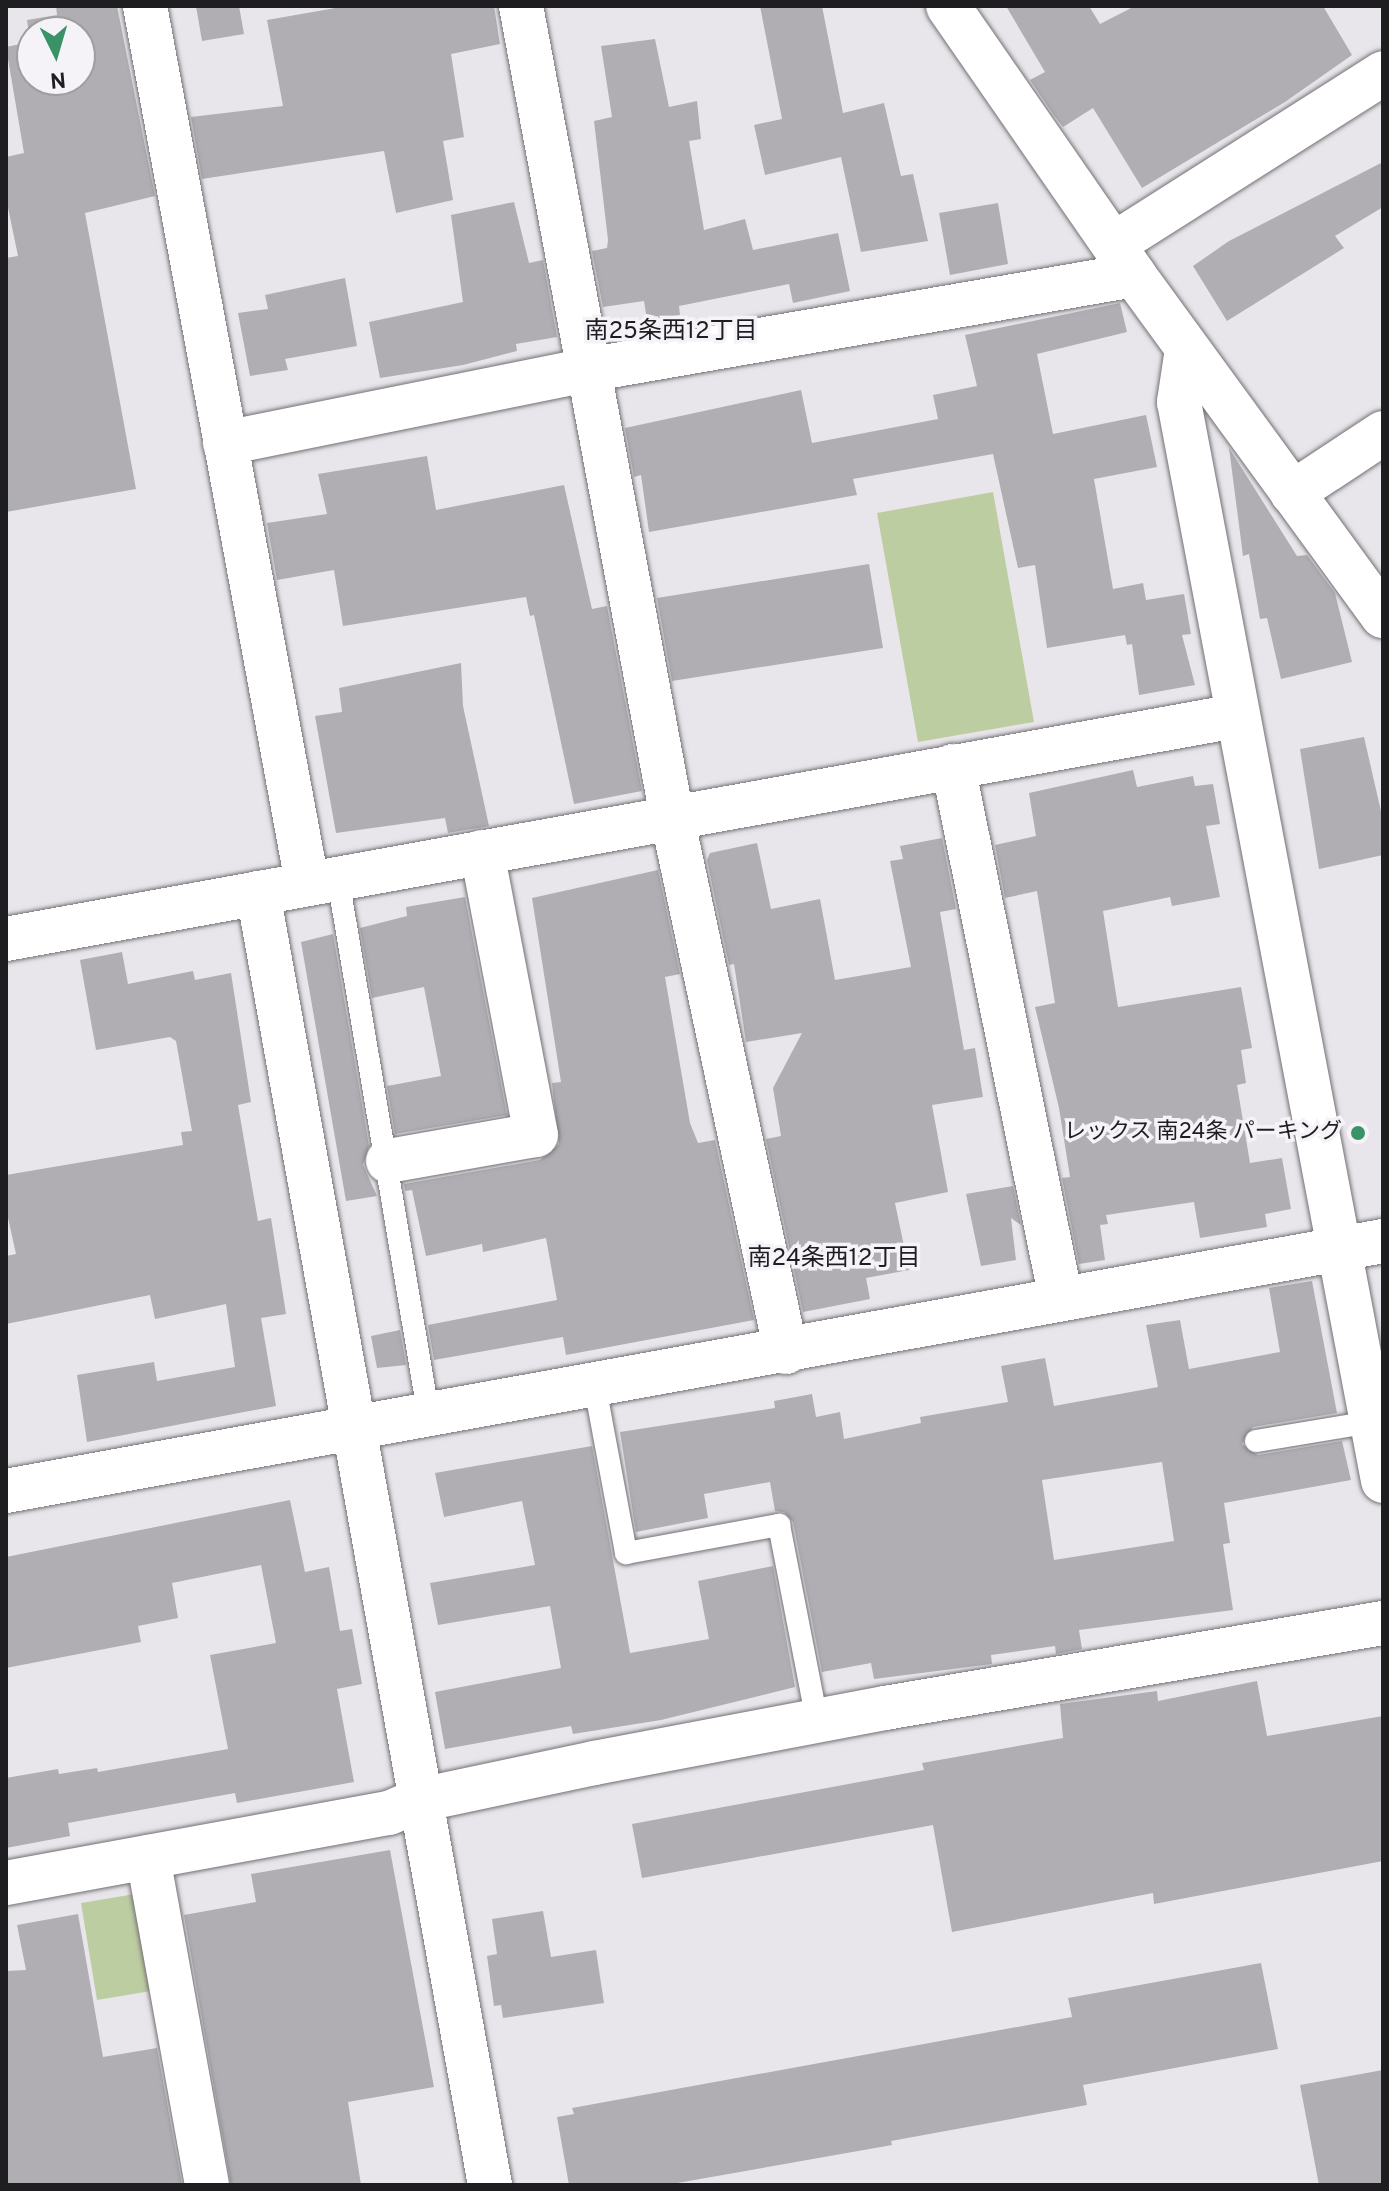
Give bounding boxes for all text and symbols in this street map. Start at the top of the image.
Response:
north arrow [16,16,96,96]
text: N [49,64,67,93]
district label: 南25条西12丁目 [584,319,758,347]
place label: レックス 南24条 パーキング [1063,1120,1342,1146]
marker: レックス 南24条 パーキング [1349,1124,1367,1142]
district label: 南24条西12丁目 [748,1246,920,1274]

